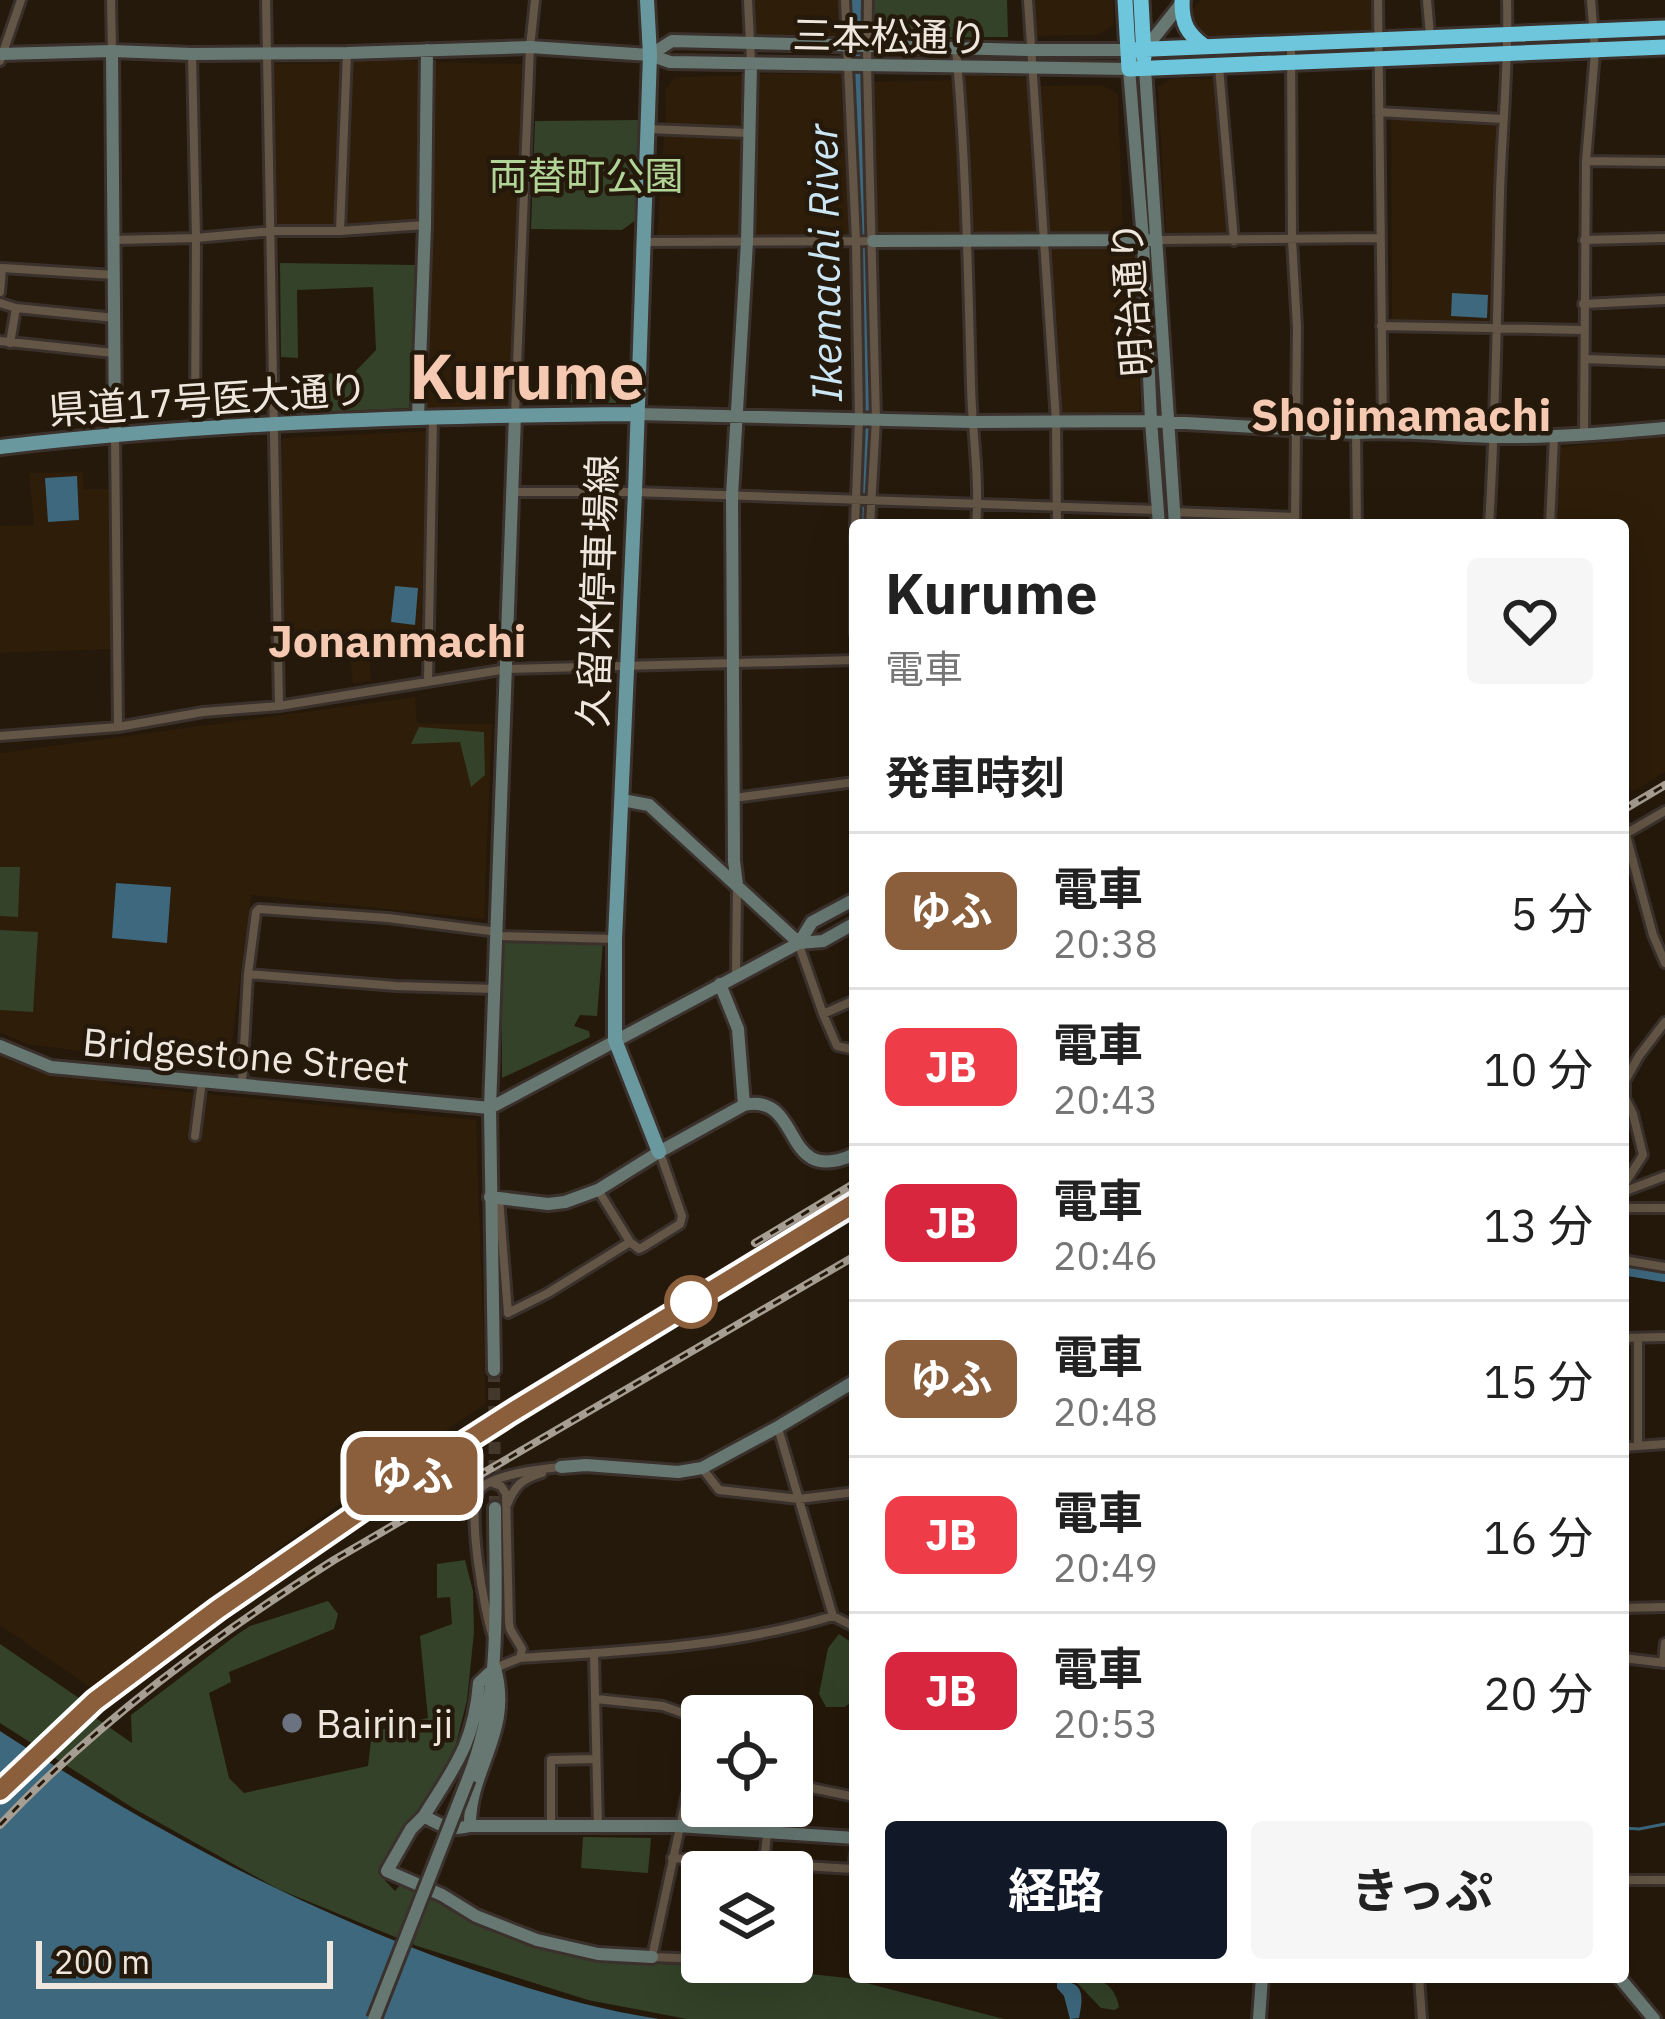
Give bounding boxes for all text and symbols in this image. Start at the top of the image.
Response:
street label: 三本松通り [792,9,988,63]
water label: Ikemachi River [794,122,854,403]
park label: 両替町公園 [488,150,684,201]
street label: 明治通り [1100,219,1162,379]
district label: Kurume [410,334,644,416]
street label: 県道17号医大通り [47,362,369,436]
district label: Shojimamachi [1251,385,1551,443]
street label: 久留米停車場線 [567,454,627,728]
text: Kurume [885,556,1098,630]
button: heart [1467,558,1593,684]
district label: Jonanmachi [268,611,526,669]
text: 電車 [885,643,963,694]
text: 発車時刻 [885,748,1065,806]
text: 電車 [1053,859,1143,917]
text: ゆふ [909,883,993,938]
text: 5 分 [1510,884,1593,942]
text: 20:38 [1053,918,1158,969]
street label: Bridgestone Street [81,1015,411,1095]
text: 電車 [1053,1015,1143,1073]
text: JB [925,1039,977,1094]
text: 10 分 [1483,1040,1593,1098]
text: 20:43 [1053,1074,1158,1125]
text: 電車 [1053,1171,1143,1229]
text: JB [925,1195,977,1250]
text: 13 分 [1483,1196,1593,1254]
text: 20:46 [1053,1230,1158,1281]
unlabelled marker [666,1277,716,1327]
text: 電車 [1053,1327,1143,1385]
text: ゆふ [909,1351,993,1406]
text: 15 分 [1483,1352,1593,1410]
text: 20:48 [1053,1386,1158,1437]
line badge: ゆふ [358,1437,466,1515]
text: ゆふ [370,1448,454,1503]
text: 電車 [1053,1483,1143,1541]
text: JB [925,1507,977,1562]
text: 16 分 [1483,1508,1593,1566]
text: 20:49 [1053,1542,1158,1593]
text: 電車 [1053,1639,1143,1697]
text: JB [925,1663,977,1718]
text: 20 分 [1483,1664,1593,1722]
map controls [681,1695,813,1983]
button: locate [681,1695,813,1827]
place label: Bairin-ji [316,1698,453,1749]
text: 20:53 [1053,1698,1158,1749]
marker: Bairin-ji [279,1710,305,1736]
button: 経路 [885,1821,1227,1959]
button: きっぷ [1251,1821,1593,1959]
button: layers [681,1851,813,1983]
scale bar [36,1935,333,1988]
text: 200 m [54,1940,150,1983]

